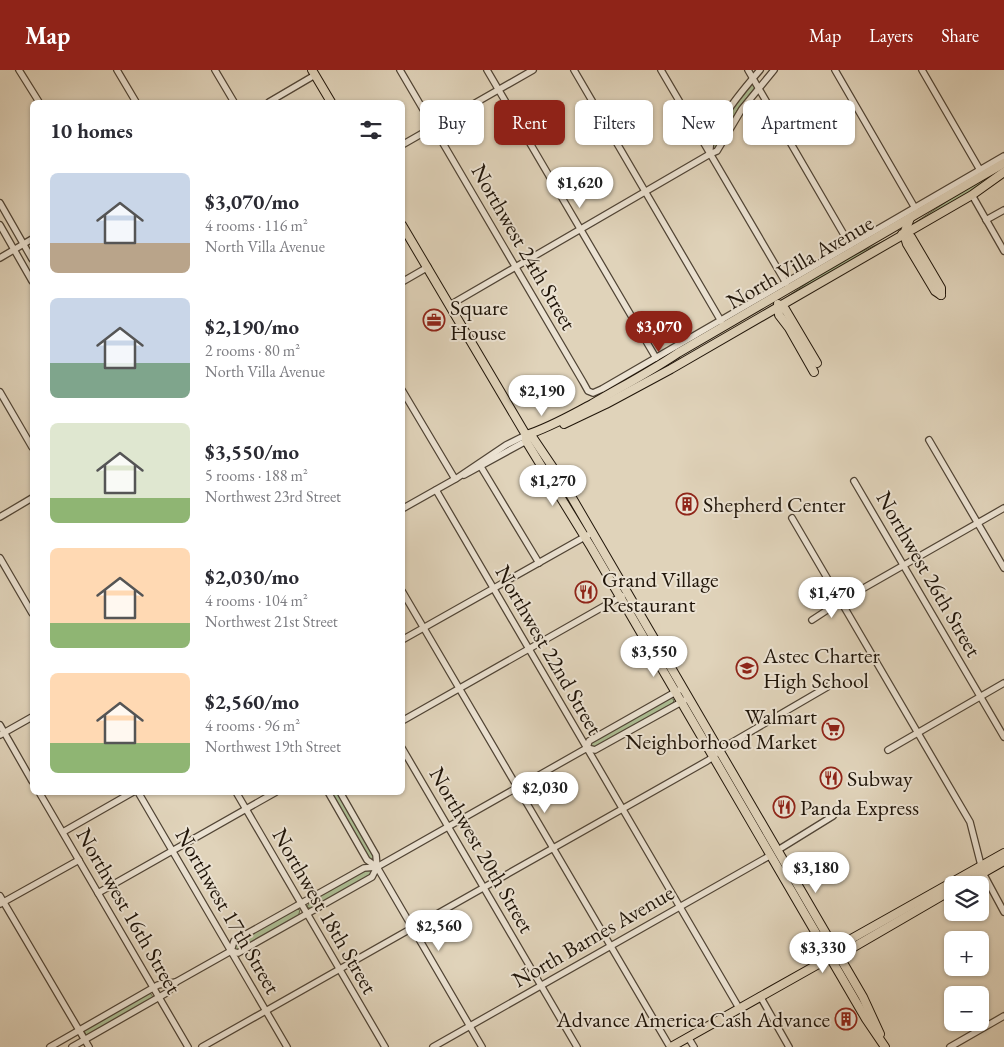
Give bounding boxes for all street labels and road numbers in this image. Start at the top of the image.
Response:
street label: Northwest 24th Street [465,159,583,335]
street label: North Villa Avenue [721,208,879,316]
street label: Northwest 26th Street [870,486,988,662]
street label: Northwest 22nd Street [489,560,609,740]
street label: Northwest 20th Street [423,762,541,938]
street label: Northwest 16th Street [70,823,188,999]
street label: Northwest 17th Street [169,823,287,999]
street label: Northwest 18th Street [266,823,384,999]
street label: North Barnes Avenue [507,878,679,994]

